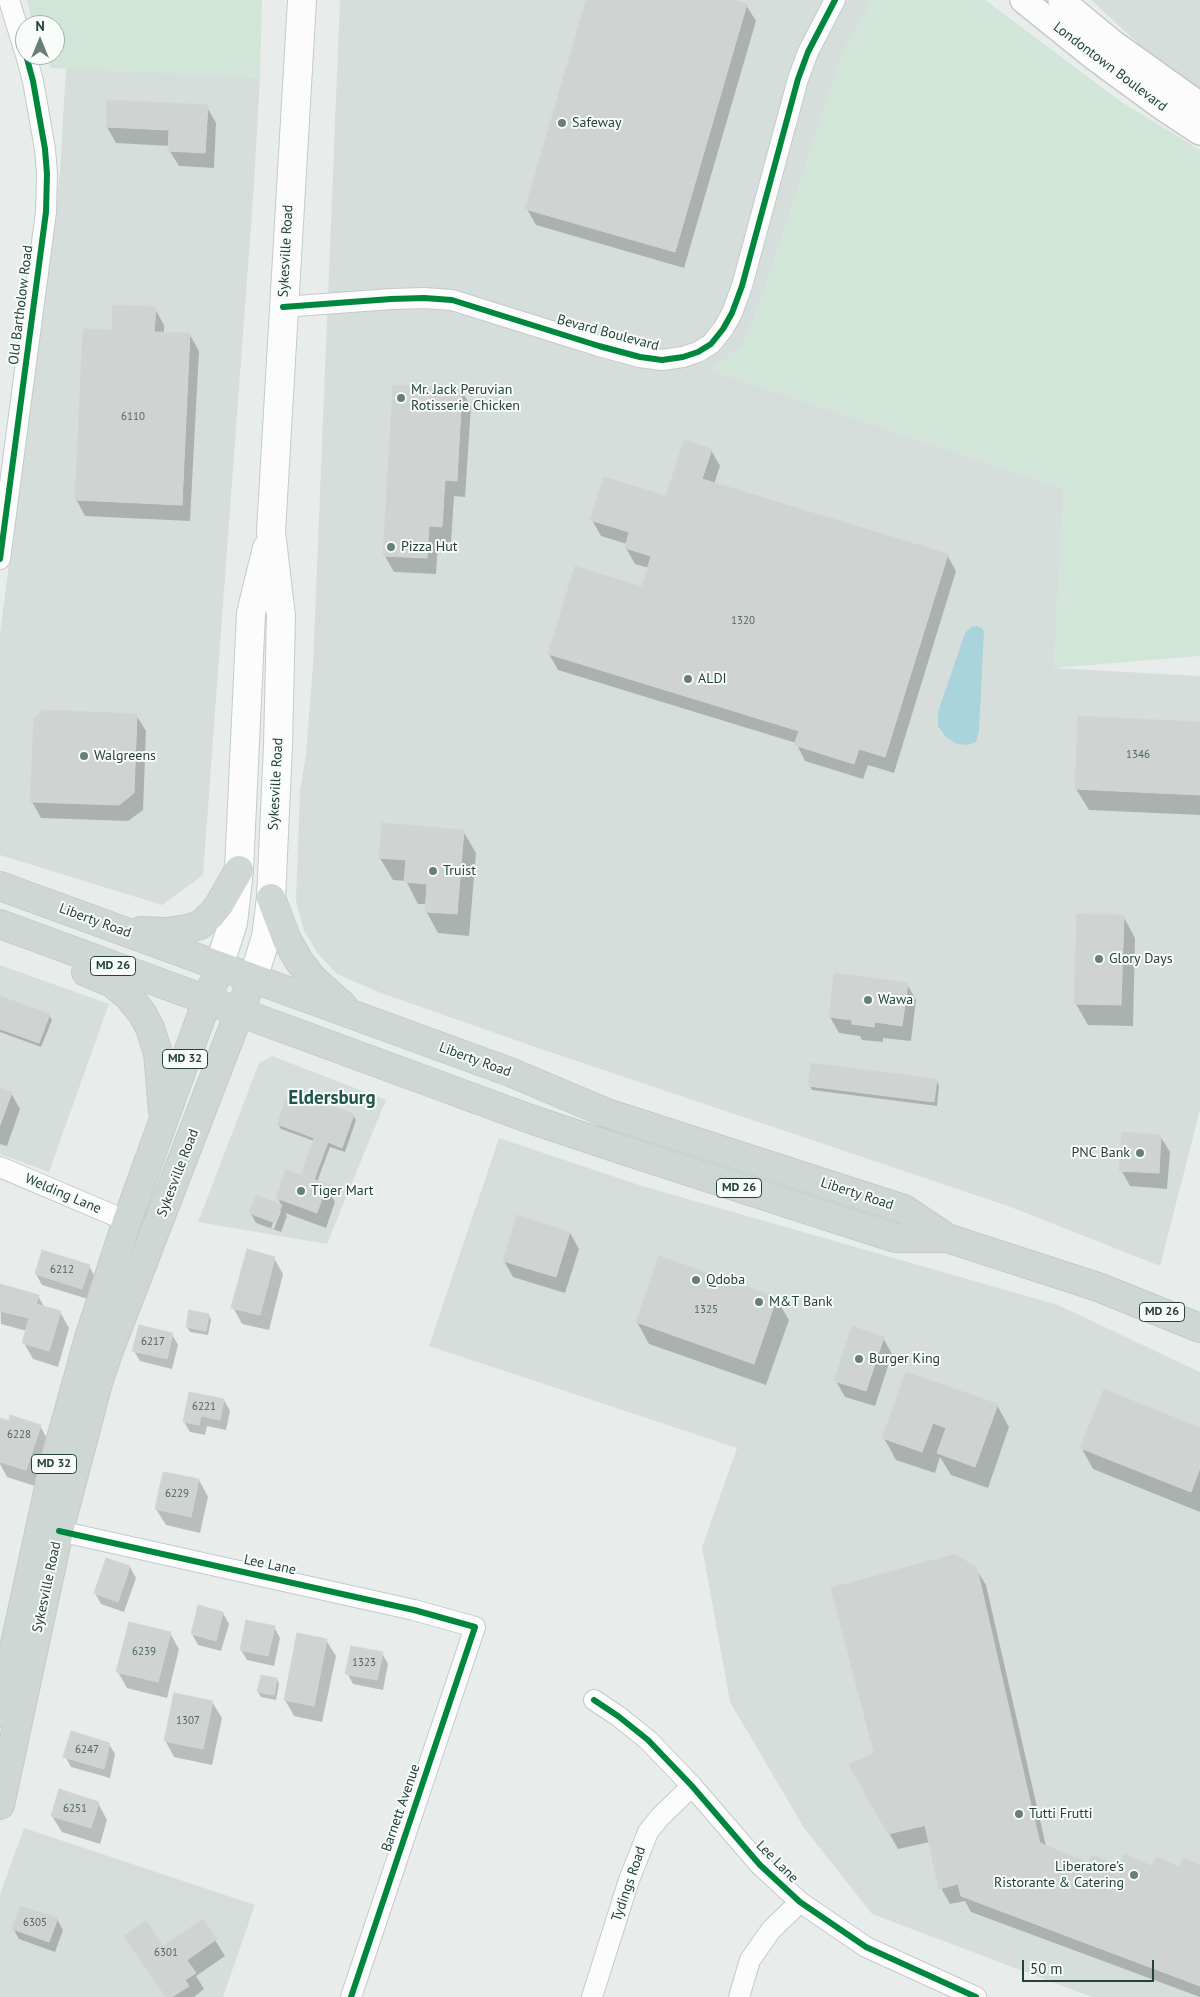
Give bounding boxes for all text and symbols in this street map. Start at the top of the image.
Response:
north arrow [15,15,65,65]
text: N [35,17,45,35]
street label: Londontown Boulevard [1050,19,1170,115]
place label: Safeway [572,115,621,131]
marker: Safeway [556,117,568,129]
street label: Sykesville Road [275,204,297,298]
street label: Old Bartholow Road [5,244,37,366]
street label: Bevard Boulevard [555,311,661,355]
place label: Mr. Jack Peruvian Rotisserie Chicken [411,382,520,414]
marker: Mr. Jack Peruvian Rotisserie Chicken [395,392,407,404]
house number: 6110 [121,410,145,424]
place label: Pizza Hut [401,539,457,555]
marker: Pizza Hut [385,541,397,553]
house number: 1320 [731,614,755,628]
place label: ALDI [698,671,727,687]
marker: ALDI [682,673,694,685]
street label: Sykesville Road [265,737,287,831]
place label: Walgreens [94,748,156,764]
house number: 1346 [1126,748,1150,762]
marker: Walgreens [78,750,90,762]
place label: Truist [443,863,476,879]
marker: Truist [427,865,439,877]
street label: Liberty Road [57,900,133,942]
place label: Glory Days [1109,951,1173,967]
marker: Glory Days [1093,953,1105,965]
road number: MD 26 [90,956,136,976]
place label: Wawa [878,992,913,1008]
marker: Wawa [862,994,874,1006]
street label: Liberty Road [437,1039,513,1081]
road number: MD 32 [162,1050,208,1068]
district label: Eldersburg [288,1088,376,1110]
street label: Sykesville Road [154,1127,202,1219]
place label: PNC Bank [1072,1145,1130,1161]
marker: PNC Bank [1134,1147,1146,1159]
street label: Welding Lane [22,1170,104,1218]
street label: Liberty Road [819,1174,895,1214]
road number: MD 26 [716,1178,762,1198]
place label: Tiger Mart [311,1183,374,1199]
marker: Tiger Mart [295,1185,307,1197]
house number: 6212 [50,1263,74,1277]
place label: Qdoba [706,1272,745,1288]
marker: Qdoba [690,1274,702,1286]
place label: M&T Bank [769,1294,832,1310]
marker: M&T Bank [753,1296,765,1308]
road number: MD 26 [1140,1302,1184,1321]
house number: 1325 [694,1303,718,1317]
house number: 6217 [141,1335,165,1349]
place label: Burger King [869,1351,940,1367]
marker: Burger King [853,1353,865,1365]
house number: 6221 [192,1400,216,1414]
house number: 6228 [7,1428,31,1442]
road number: MD 32 [32,1455,76,1474]
house number: 6229 [165,1487,189,1501]
street label: Sykesville Road [29,1540,65,1634]
street label: Lee Lane [242,1551,298,1579]
house number: 6239 [132,1645,156,1659]
house number: 1323 [352,1656,376,1670]
house number: 1307 [176,1714,200,1728]
house number: 6247 [75,1743,99,1757]
street label: Barnett Avenue [378,1762,424,1854]
house number: 6251 [63,1802,87,1816]
place label: Tutti Frutti [1029,1806,1093,1822]
marker: Tutti Frutti [1013,1808,1025,1820]
street label: Lee Lane [752,1837,802,1887]
street label: Tydings Road [608,1844,650,1924]
place label: Liberatore’s Ristorante & Catering [994,1859,1124,1891]
marker: Liberatore’s Ristorante & Catering [1128,1869,1140,1881]
house number: 6305 [23,1916,47,1930]
house number: 6301 [154,1946,178,1960]
scale bar [1025,1950,1158,1982]
text: 50 m [1030,1959,1063,1978]

